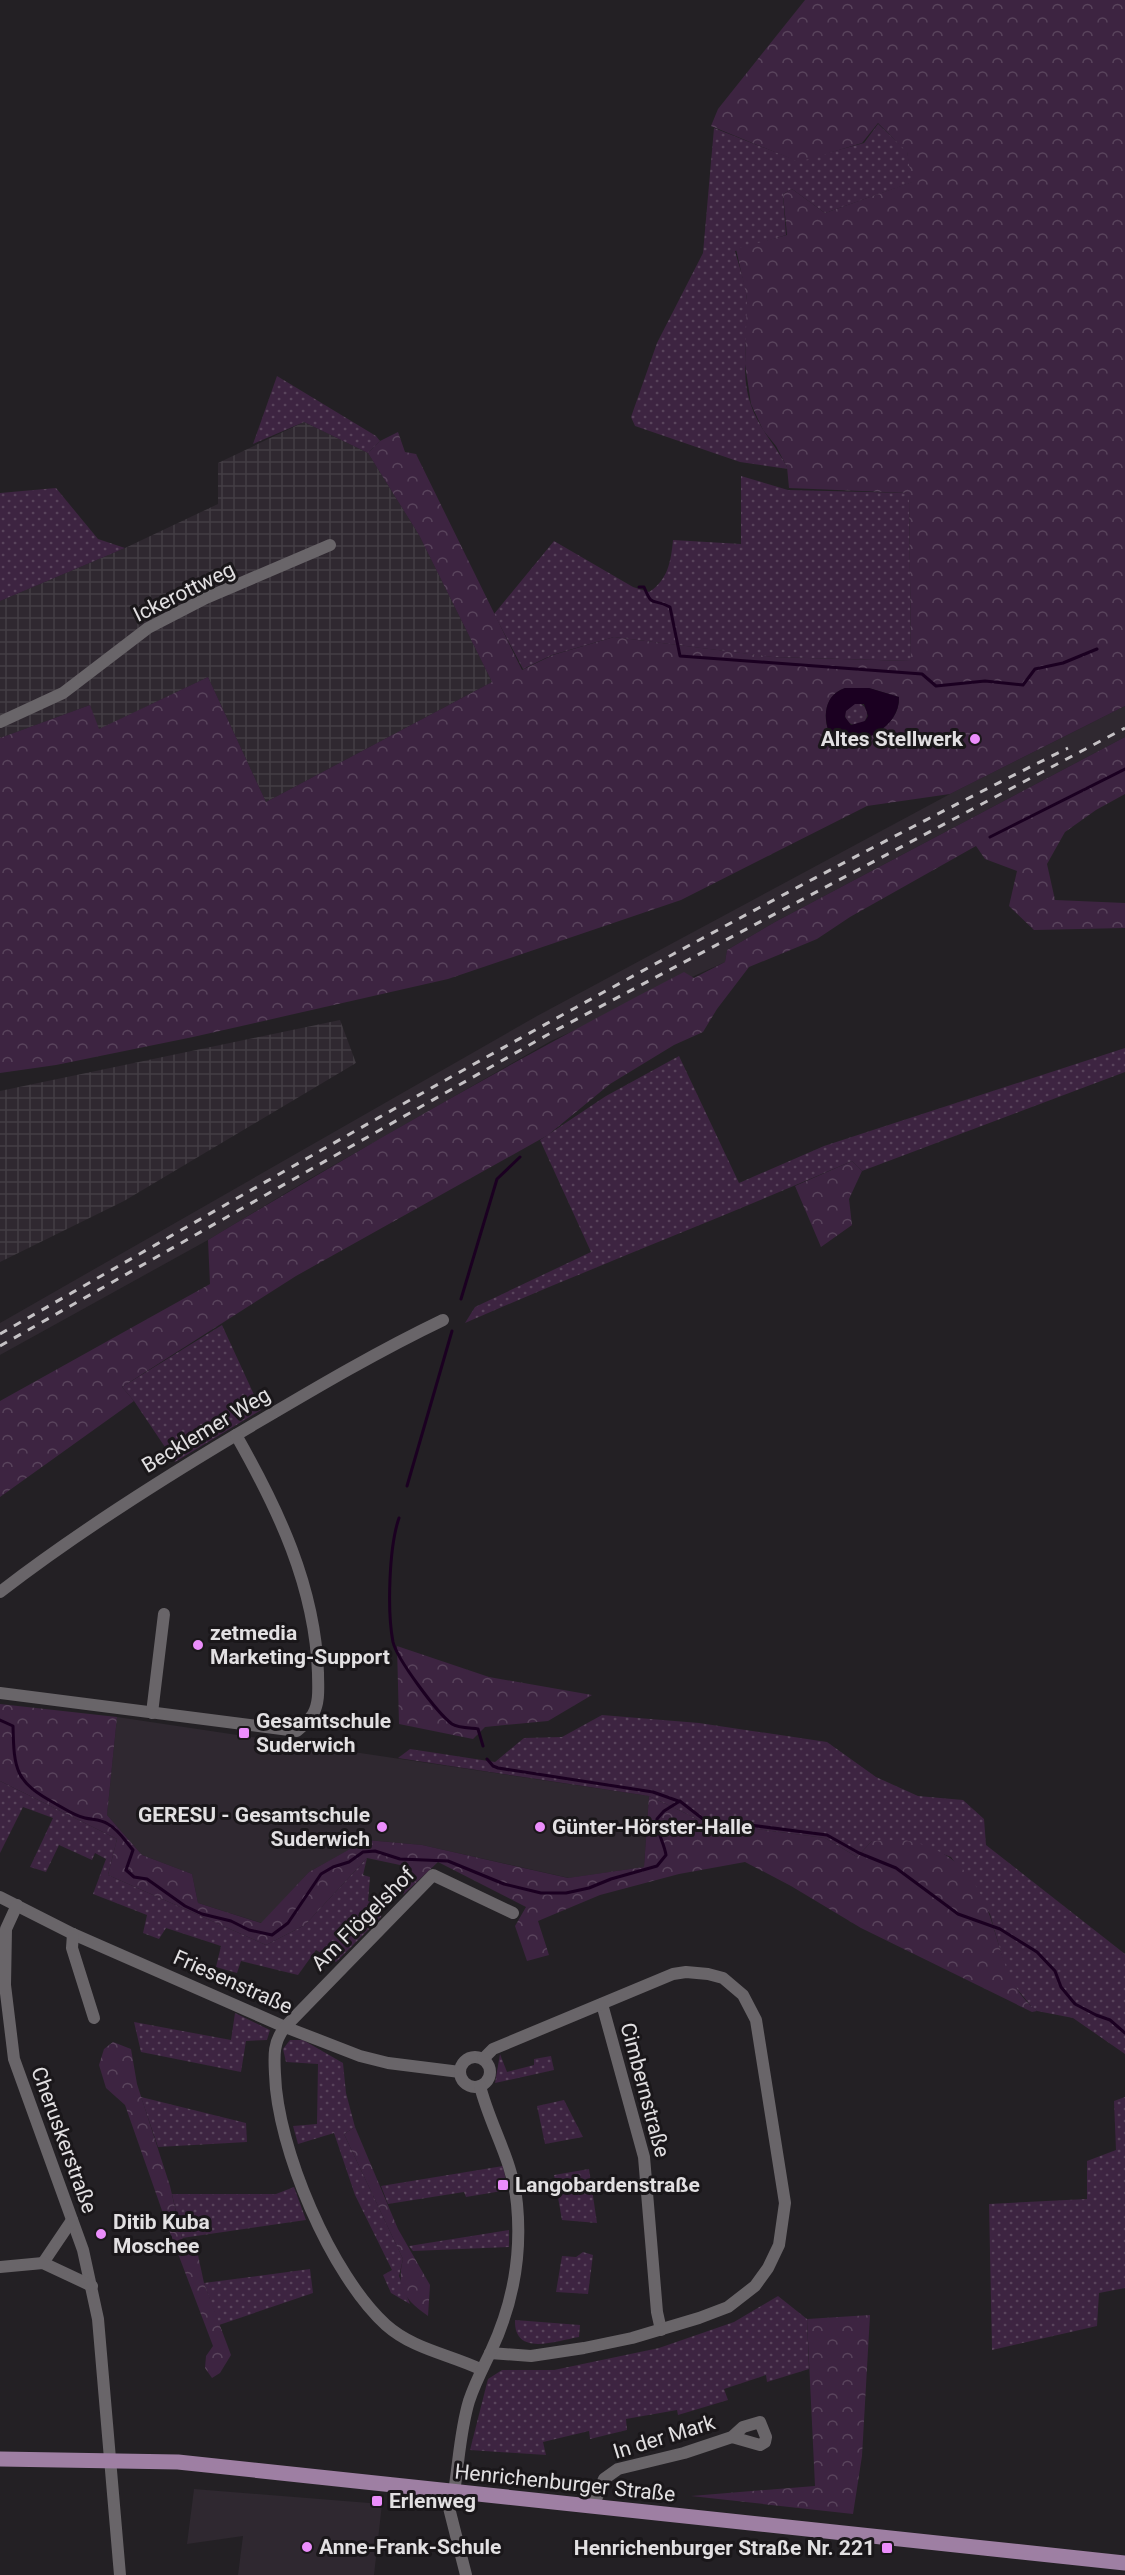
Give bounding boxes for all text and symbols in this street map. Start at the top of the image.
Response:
street label: Ickerottweg [129,557,239,627]
place label: Altes Stellwerk [821,727,964,751]
marker: Altes Stellwerk [968,732,982,746]
street label: Becklemer Weg [138,1382,274,1478]
place label: zetmedia Marketing-Support [210,1621,390,1669]
marker: zetmedia Marketing-Support [191,1638,205,1652]
place label: Gesamtschule Suderwich [256,1709,391,1757]
marker: Gesamtschule Suderwich [237,1726,251,1740]
place label: GERESU - Gesamtschule Suderwich [138,1803,370,1851]
place label: Günter-Hörster-Halle [552,1815,752,1839]
marker: GERESU - Gesamtschule Suderwich [375,1820,389,1834]
marker: Günter-Hörster-Halle [533,1820,547,1834]
street label: Am Flögelshof [307,1862,420,1975]
street label: Friesenstraße [170,1945,296,2019]
street label: Cimbernstraße [616,2020,674,2160]
street label: Cheruskerstraße [26,2064,102,2216]
place label: Langobardenstraße [515,2173,700,2197]
marker: Langobardenstraße [496,2178,510,2192]
place label: Ditib Kuba Moschee [113,2210,210,2258]
marker: Ditib Kuba Moschee [94,2227,108,2241]
street label: In der Mark [610,2410,718,2464]
street label: Henrichenburger Straße [453,2459,677,2507]
place label: Erlenweg [389,2489,476,2513]
marker: Erlenweg [370,2494,384,2508]
place label: Anne-Frank-Schule [319,2535,501,2559]
place label: Henrichenburger Straße Nr. 221 [574,2536,875,2560]
marker: Anne-Frank-Schule [300,2540,314,2554]
marker: Henrichenburger Straße Nr. 221 [880,2541,894,2555]

